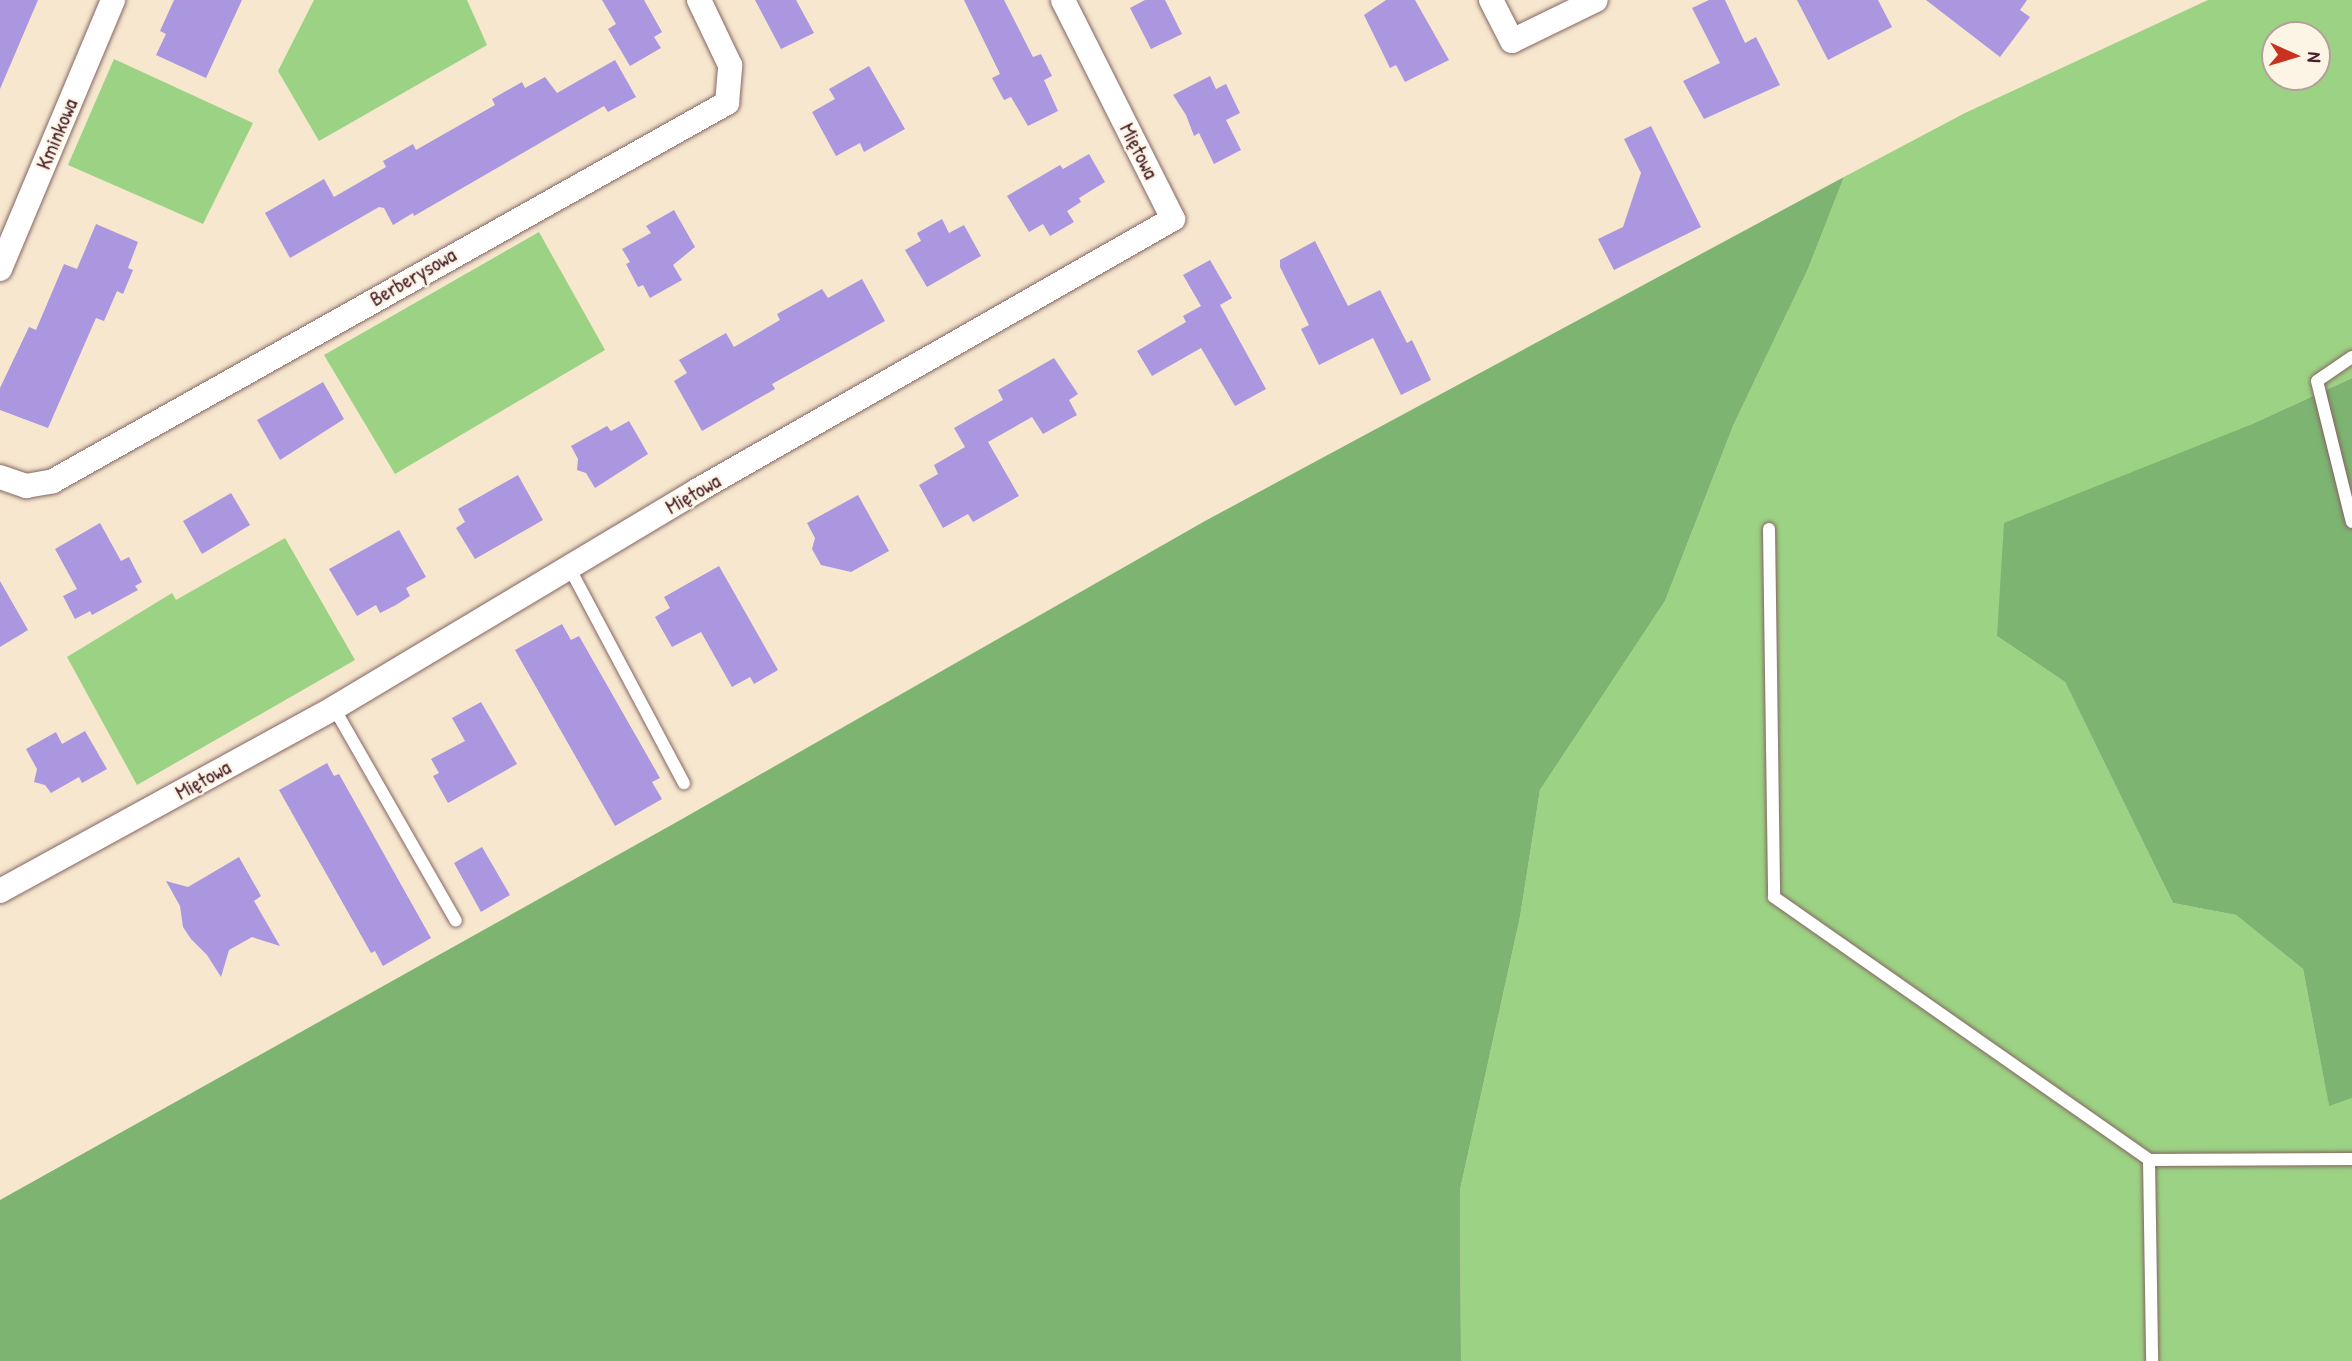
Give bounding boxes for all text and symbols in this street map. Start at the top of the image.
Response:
north arrow [2261,21,2331,91]
text: N [2302,51,2328,63]
street label: Kminkowa [31,95,83,173]
street label: Miętowa [1114,119,1164,183]
street label: Berberysowa [365,242,461,312]
street label: Miętowa [661,468,725,520]
street label: Miętowa [171,755,235,805]

